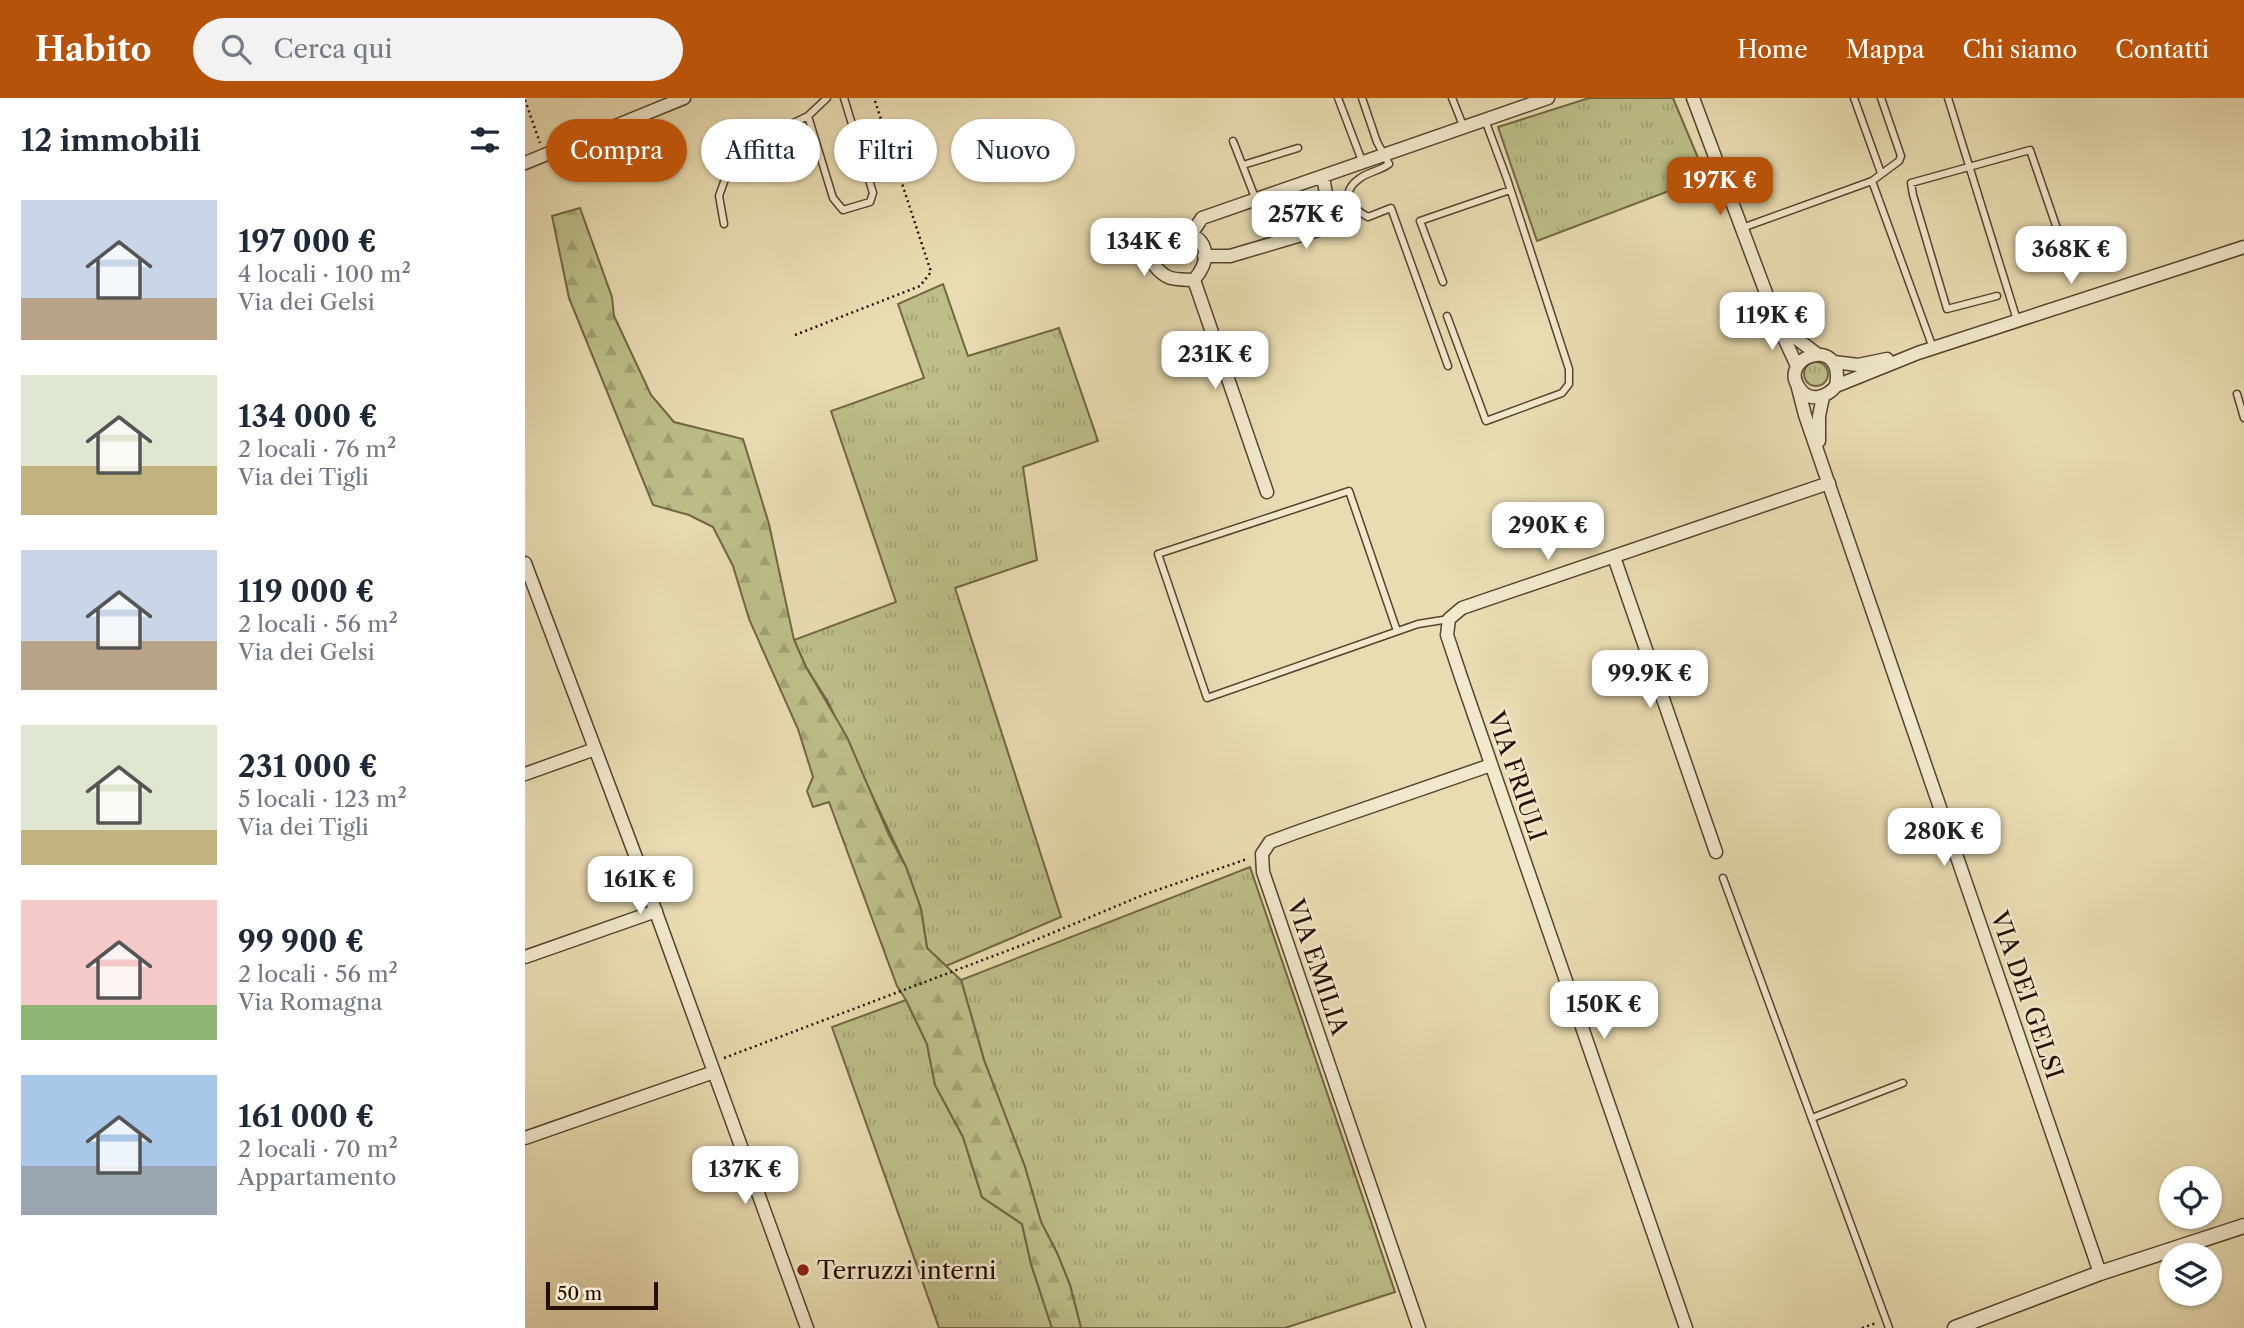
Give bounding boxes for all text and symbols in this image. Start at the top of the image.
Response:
search box [193,18,683,81]
text: Habito [35,29,151,70]
icon: search [217,30,255,68]
text: Cerca qui [273,33,392,65]
text: Home [1737,35,1808,64]
text: Mappa [1846,35,1925,64]
text: Chi siamo [1963,35,2077,64]
text: Contatti [2115,35,2209,64]
chip: Compra [546,119,687,182]
chip: Affitta [701,119,820,182]
chip: Filtri [834,119,937,182]
chip: Nuovo [951,119,1075,182]
icon: filters [466,121,504,159]
text: 12 immobili [21,122,201,159]
pin: 197K € [1663,158,1777,217]
text: 197K € [1683,166,1757,194]
pin: 257K € [1249,192,1363,251]
text: 257K € [1268,200,1344,228]
pin: 134K € [1087,218,1201,278]
text: 197 000 € [238,223,376,260]
pin: 368K € [2014,226,2128,286]
text: 134K € [1106,227,1182,255]
icon: home [77,228,161,312]
text: 368K € [2031,235,2111,263]
text: 4 locali · 100 m² [238,260,411,288]
text: Via dei Gelsi [238,288,375,316]
pin: 119K € [1715,292,1829,352]
text: 119K € [1736,301,1808,329]
pin: 231K € [1158,331,1272,391]
text: 231K € [1177,340,1253,368]
text: 134 000 € [238,398,378,435]
icon: home [77,403,161,487]
text: 2 locali · 76 m² [238,435,396,463]
text: Via dei Tigli [238,463,369,491]
pin: 290K € [1491,503,1605,562]
text: 290K € [1508,511,1588,539]
text: 119 000 € [238,573,374,610]
icon: home [77,578,161,662]
text: 2 locali · 56 m² [238,610,398,638]
text: Via dei Gelsi [238,638,375,666]
pin: 99.9K € [1585,650,1715,710]
text: 99.9K € [1608,659,1692,687]
street label: VIA FRIULI [1481,706,1553,845]
text: 231 000 € [238,748,378,785]
icon: home [77,753,161,837]
text: 5 locali · 123 m² [238,785,407,813]
pin: 280K € [1887,808,2001,868]
text: Via dei Tigli [238,813,369,841]
text: 280K € [1904,817,1984,845]
pin: 161K € [583,856,697,916]
text: 161K € [604,865,676,893]
street label: VIA EMILIA [1281,894,1355,1040]
street label: VIA DEI GELSI [1984,906,2069,1083]
text: 99 900 € [238,923,364,960]
icon: home [77,928,161,1012]
text: 2 locali · 56 m² [238,960,398,988]
pin: 150K € [1547,982,1661,1041]
text: Via Romagna [238,988,383,1016]
text: 150K € [1566,990,1642,1018]
text: 161 000 € [238,1098,374,1135]
icon: home [77,1103,161,1187]
text: 2 locali · 70 m² [238,1135,398,1163]
pin: 137K € [688,1146,802,1206]
text: 137K € [708,1155,782,1183]
text: Appartamento [238,1163,396,1191]
map controls [2159,1166,2222,1306]
button: locate [2159,1166,2222,1229]
button: layers [2159,1243,2222,1306]
place label: Terruzzi interni [817,1256,996,1285]
marker: Terruzzi interni [795,1262,811,1278]
scale bar [546,1279,658,1311]
text: 50 m [557,1282,602,1305]

